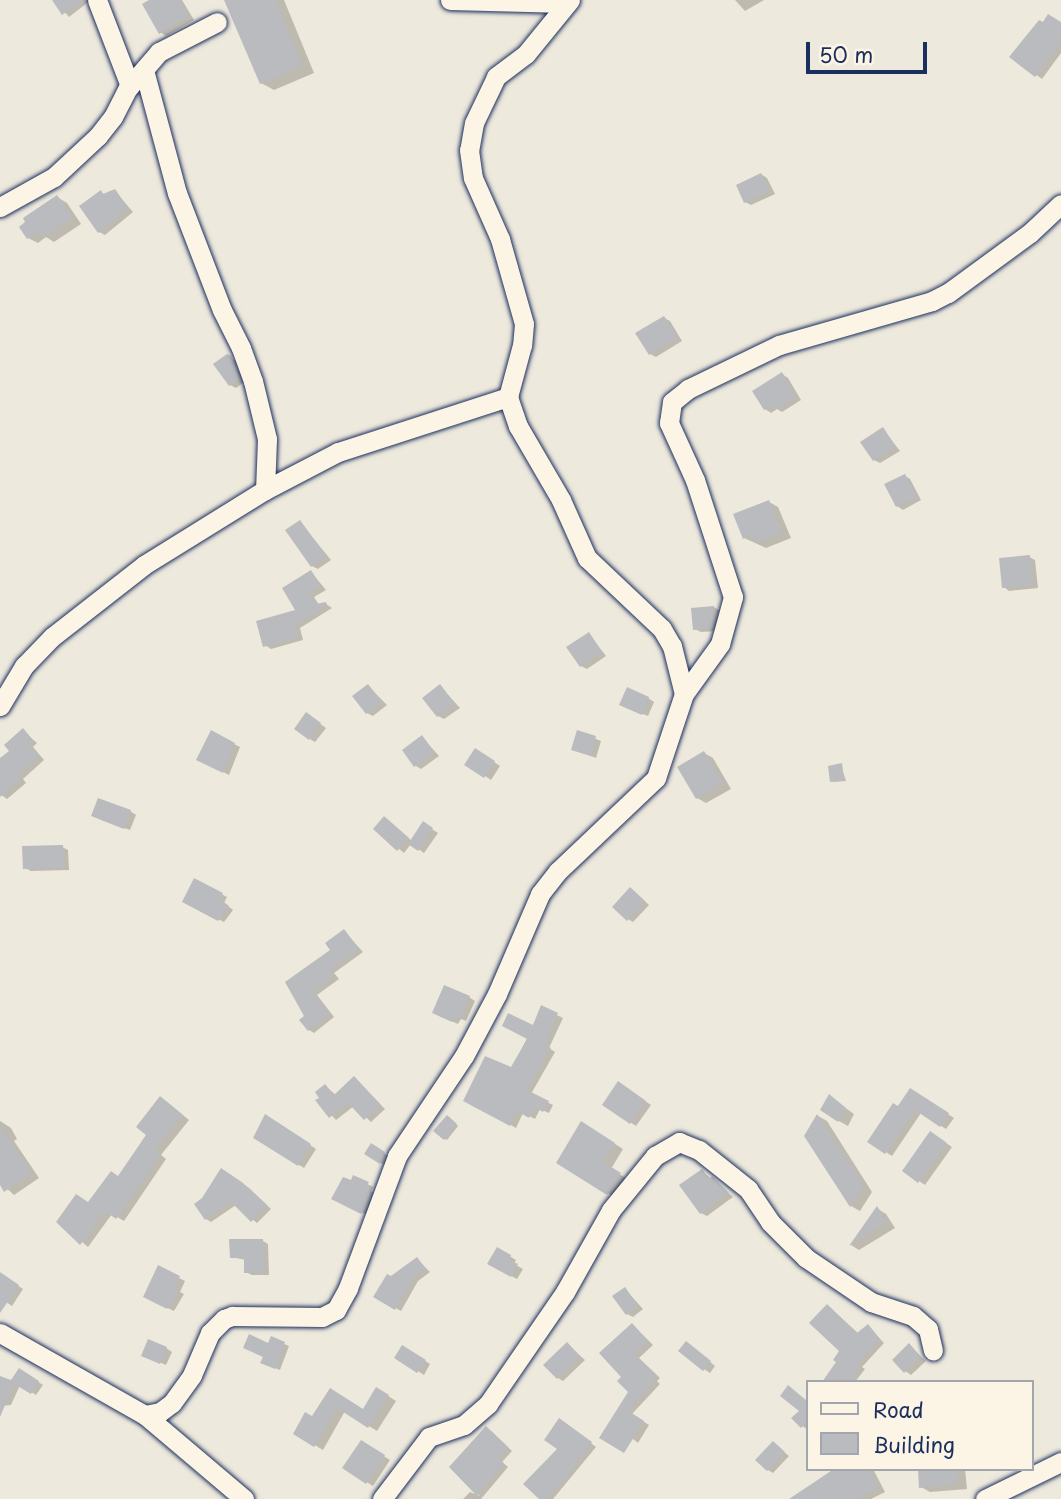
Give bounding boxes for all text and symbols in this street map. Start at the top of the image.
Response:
scale bar [809,28,930,72]
text: 50 m [819,38,873,70]
legend [806,1380,1033,1471]
text: Road [873,1393,924,1425]
text: Building [873,1428,955,1460]

